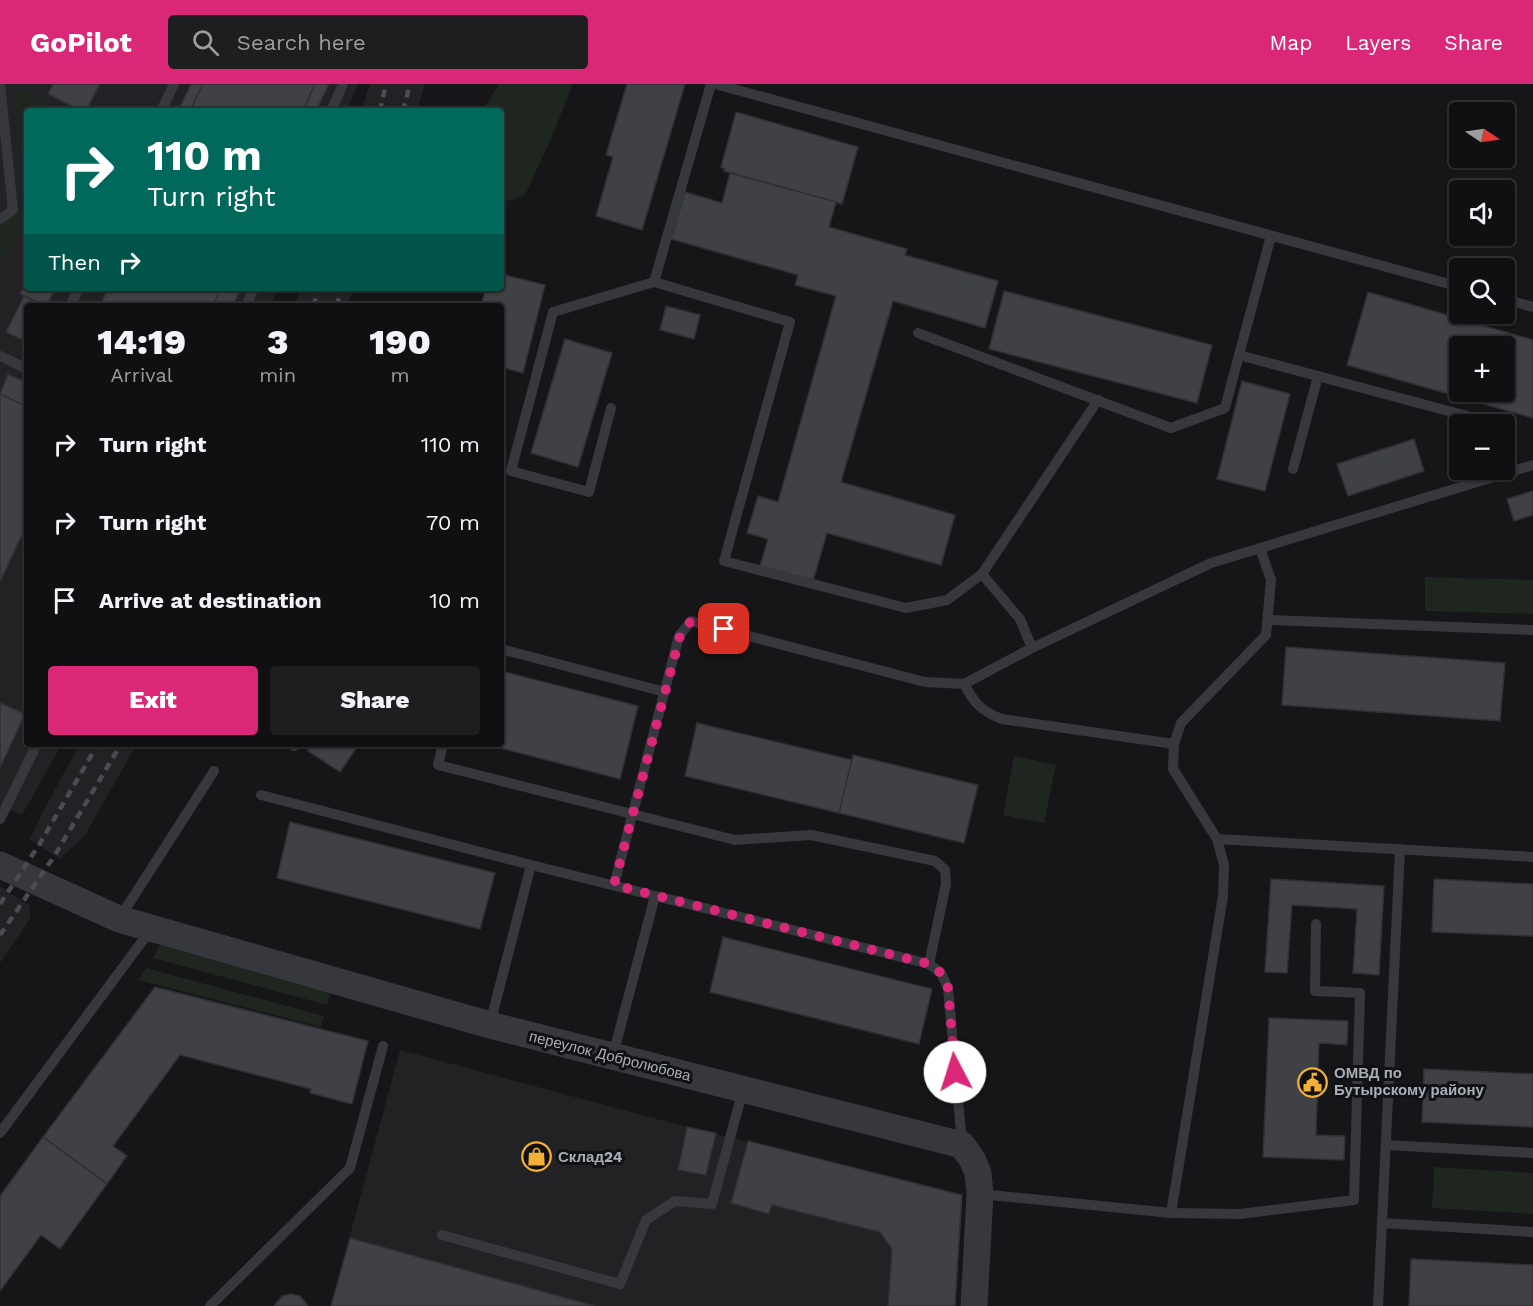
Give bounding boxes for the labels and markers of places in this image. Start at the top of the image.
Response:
pin [698,603,749,654]
place label: ОМВД по Бутырскому району [1334,1064,1485,1099]
public building icon: ОМВД по Бутырскому району [1297,1066,1329,1098]
shop icon: Склад24 [521,1141,553,1173]
place label: Склад24 [558,1148,623,1166]

